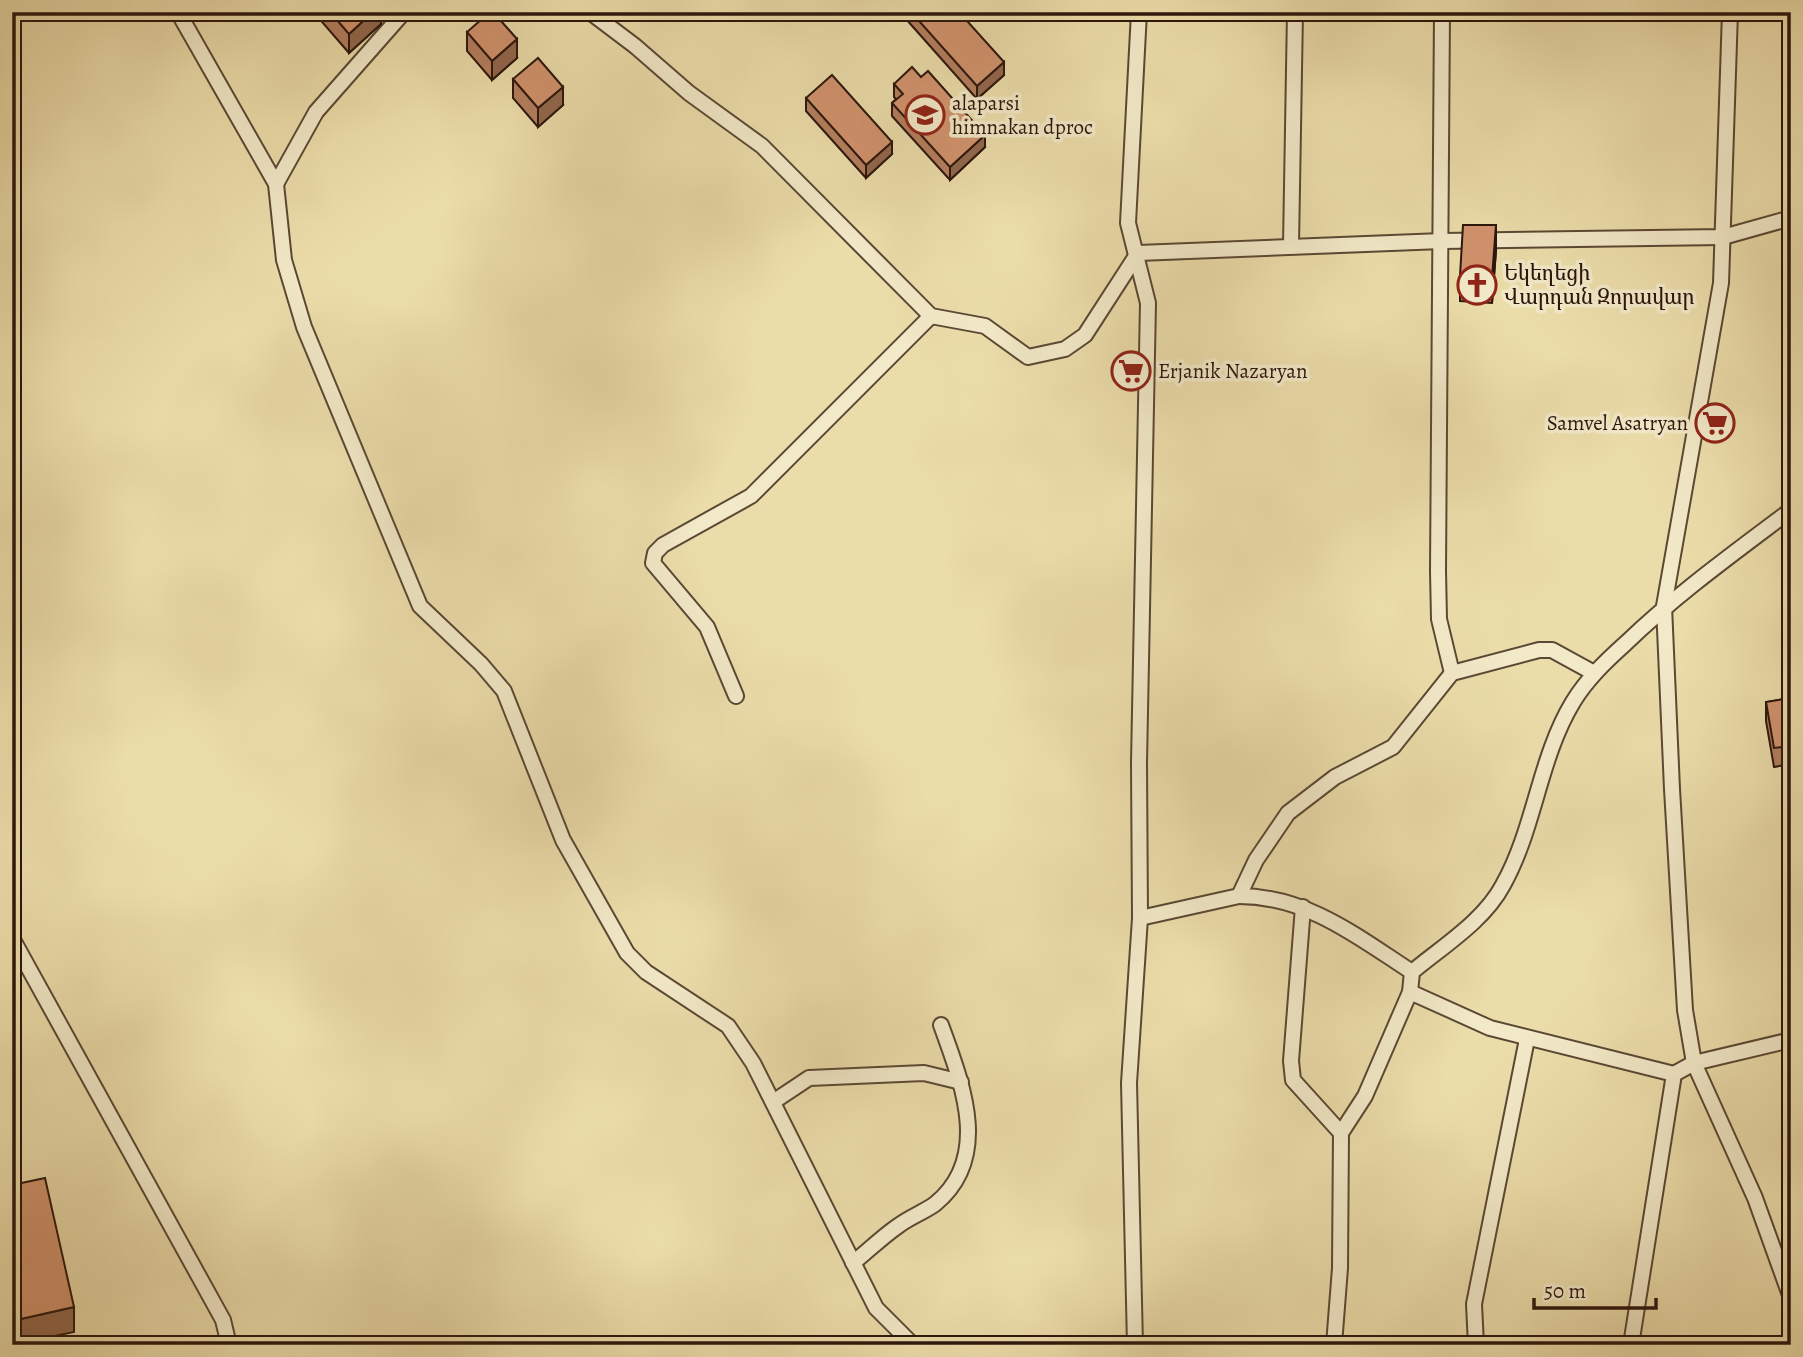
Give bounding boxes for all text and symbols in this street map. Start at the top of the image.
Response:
place label: alaparsi himnakan dproc [952,89,1093,141]
school or university icon: alaparsi himnakan dproc [904,94,946,136]
place label: Եկեղեցի Վարդան Զորավար [1504,259,1694,311]
church icon: Եկեղեցի Վարդան Զորավար [1456,264,1498,306]
supermarket icon: Erjanik Nazaryan [1110,350,1152,392]
place label: Erjanik Nazaryan [1158,357,1307,385]
supermarket icon: Samvel Asatryan [1694,402,1736,444]
place label: Samvel Asatryan [1547,409,1688,437]
scale bar [1534,1266,1656,1310]
text: 50 m [1544,1277,1586,1305]

